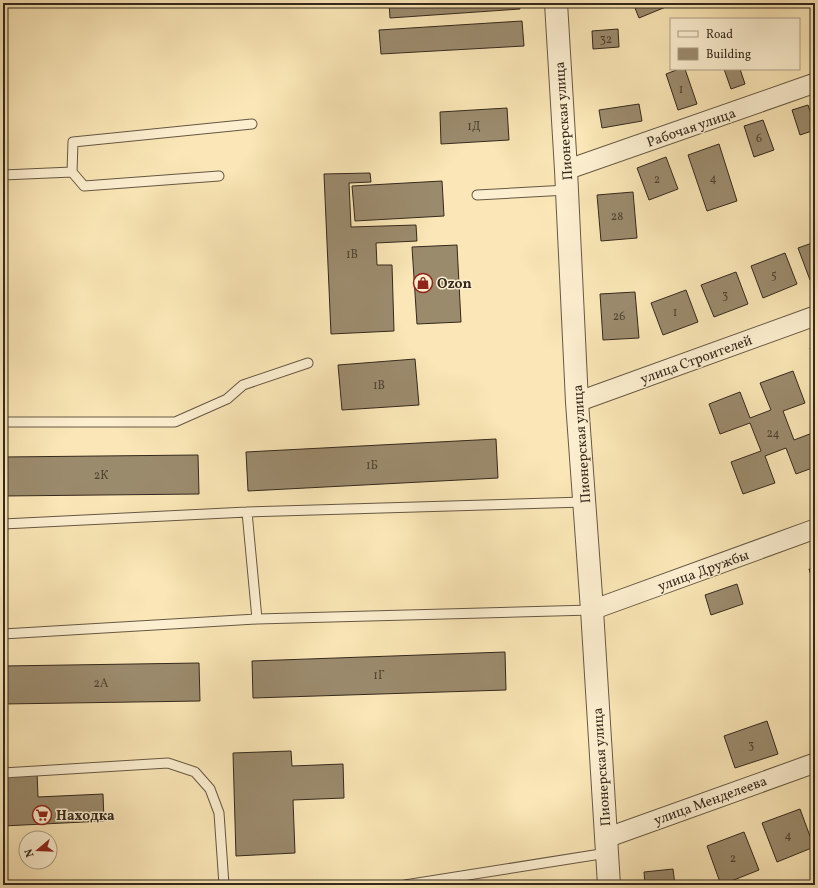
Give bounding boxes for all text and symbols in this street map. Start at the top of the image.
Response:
legend [670,18,800,70]
text: Road [706,27,733,43]
house number: 32 [600,32,612,48]
text: Building [706,47,751,63]
street label: Пионерская улица [551,61,578,181]
house number: 1 [679,82,683,98]
street label: Рабочая улица [644,104,739,153]
house number: 1Д [467,119,481,135]
house number: 6 [756,131,762,147]
house number: 4 [709,171,717,187]
house number: 2 [654,172,660,188]
house number: 28 [611,209,623,225]
house number: 1В [346,247,358,263]
house number: 5 [771,268,777,284]
shop icon: Ozon [412,272,434,294]
place label: Ozon [437,275,472,294]
house number: 3 [722,288,728,304]
house number: 1 [673,305,677,321]
house number: 26 [613,309,625,325]
street label: улица Строителей [638,331,756,389]
house number: 1В [373,378,385,394]
street label: Пионерская улица [569,384,596,504]
house number: 24 [766,426,780,442]
house number: 1Б [366,458,378,474]
house number: 2К [94,468,108,484]
street label: улица Дружбы [655,546,752,597]
house number: 1Г [373,668,385,684]
house number: 2А [94,676,109,692]
street label: Пионерская улица [589,707,616,827]
house number: 3 [748,738,754,754]
street label: улица Менделеева [651,772,770,831]
supermarket icon: Находка [31,804,53,826]
place label: Находка [56,807,115,826]
house number: 4 [784,828,792,844]
north arrow [18,830,58,870]
text: N [22,847,38,859]
house number: 2 [730,851,736,867]

